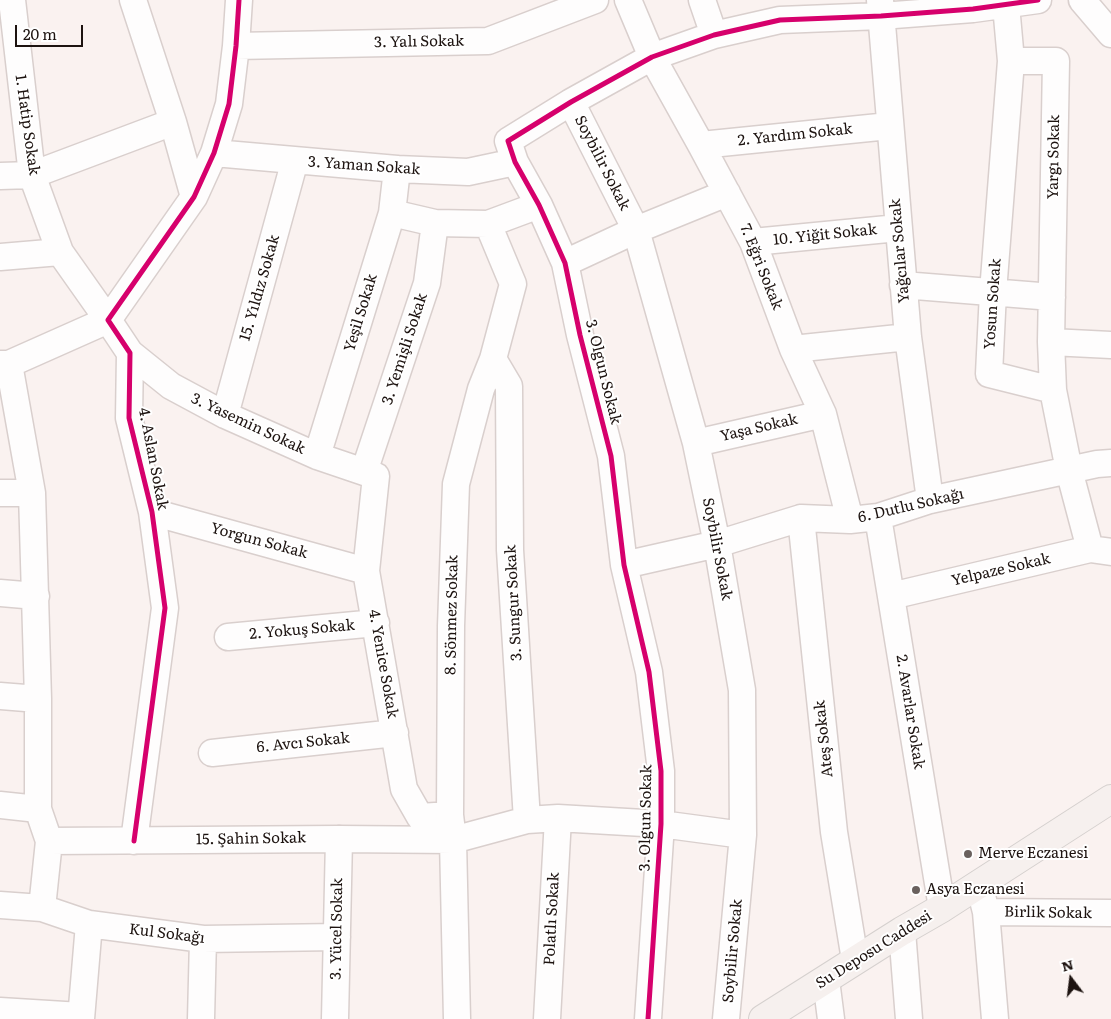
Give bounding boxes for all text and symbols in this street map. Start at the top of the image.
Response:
scale bar [18,15,85,47]
text: 20 m [23,22,57,45]
street label: 3. Yalı Sokak [374,32,464,52]
street label: 1. Hatip Sokak [11,73,43,177]
street label: Soybilir Sokak [570,113,634,213]
street label: Yargı Sokak [1044,115,1064,199]
street label: 2. Yardım Sokak [737,120,853,150]
street label: 3. Yaman Sokak [307,153,421,179]
street label: Yağcılar Sokak [886,198,914,304]
street label: 7. Eğri Sokak [736,221,786,313]
street label: 10. Yiğit Sokak [772,221,878,249]
street label: 15. Yıldız Sokak [236,233,284,343]
street label: Yosun Sokak [981,258,1005,350]
street label: Yeşil Sokak [341,272,381,354]
street label: 3. Yemişli Sokak [378,291,432,407]
street label: 3. Olgun Sokak [581,318,625,426]
street label: 3. Yasemin Sokak [188,390,308,458]
street label: 4. Aslan Sokak [134,406,172,512]
street label: Yaşa Sokak [719,410,799,446]
street label: 6. Dutlu Sokağı [856,485,966,527]
street label: Soybilir Sokak [698,496,736,602]
street label: Yorgun Sokak [208,519,310,563]
street label: 3. Sungur Sokak [502,544,526,662]
street label: Yelpaze Sokak [950,550,1052,590]
street label: 8. Sönmez Sokak [442,555,462,675]
street label: 4. Yenice Sokak [365,608,401,720]
street label: 2. Yokuş Sokak [249,616,355,644]
street label: 2. Avarlar Sokak [892,654,928,770]
street label: Ateş Sokak [811,699,837,779]
street label: 6. Avcı Sokak [256,729,350,757]
street label: 3. Olgun Sokak [636,764,656,872]
street label: 15. Şahin Sokak [196,829,306,849]
place label: Merve Eczanesi [978,845,1088,863]
marker: Merve Eczanesi [962,848,974,860]
street label: Polatlı Sokak [541,872,563,966]
street label: 3. Yücel Sokak [327,878,347,980]
place label: Asya Eczanesi [926,881,1025,899]
marker: Asya Eczanesi [910,884,922,896]
street label: Soybilir Sokak [720,898,746,1004]
street label: Birlik Sokak [1004,903,1092,923]
street label: Su Deposu Caddesi [813,907,935,993]
street label: Kul Sokağı [128,920,206,948]
text: N [1059,953,1075,976]
north arrow [1046,954,1096,1004]

